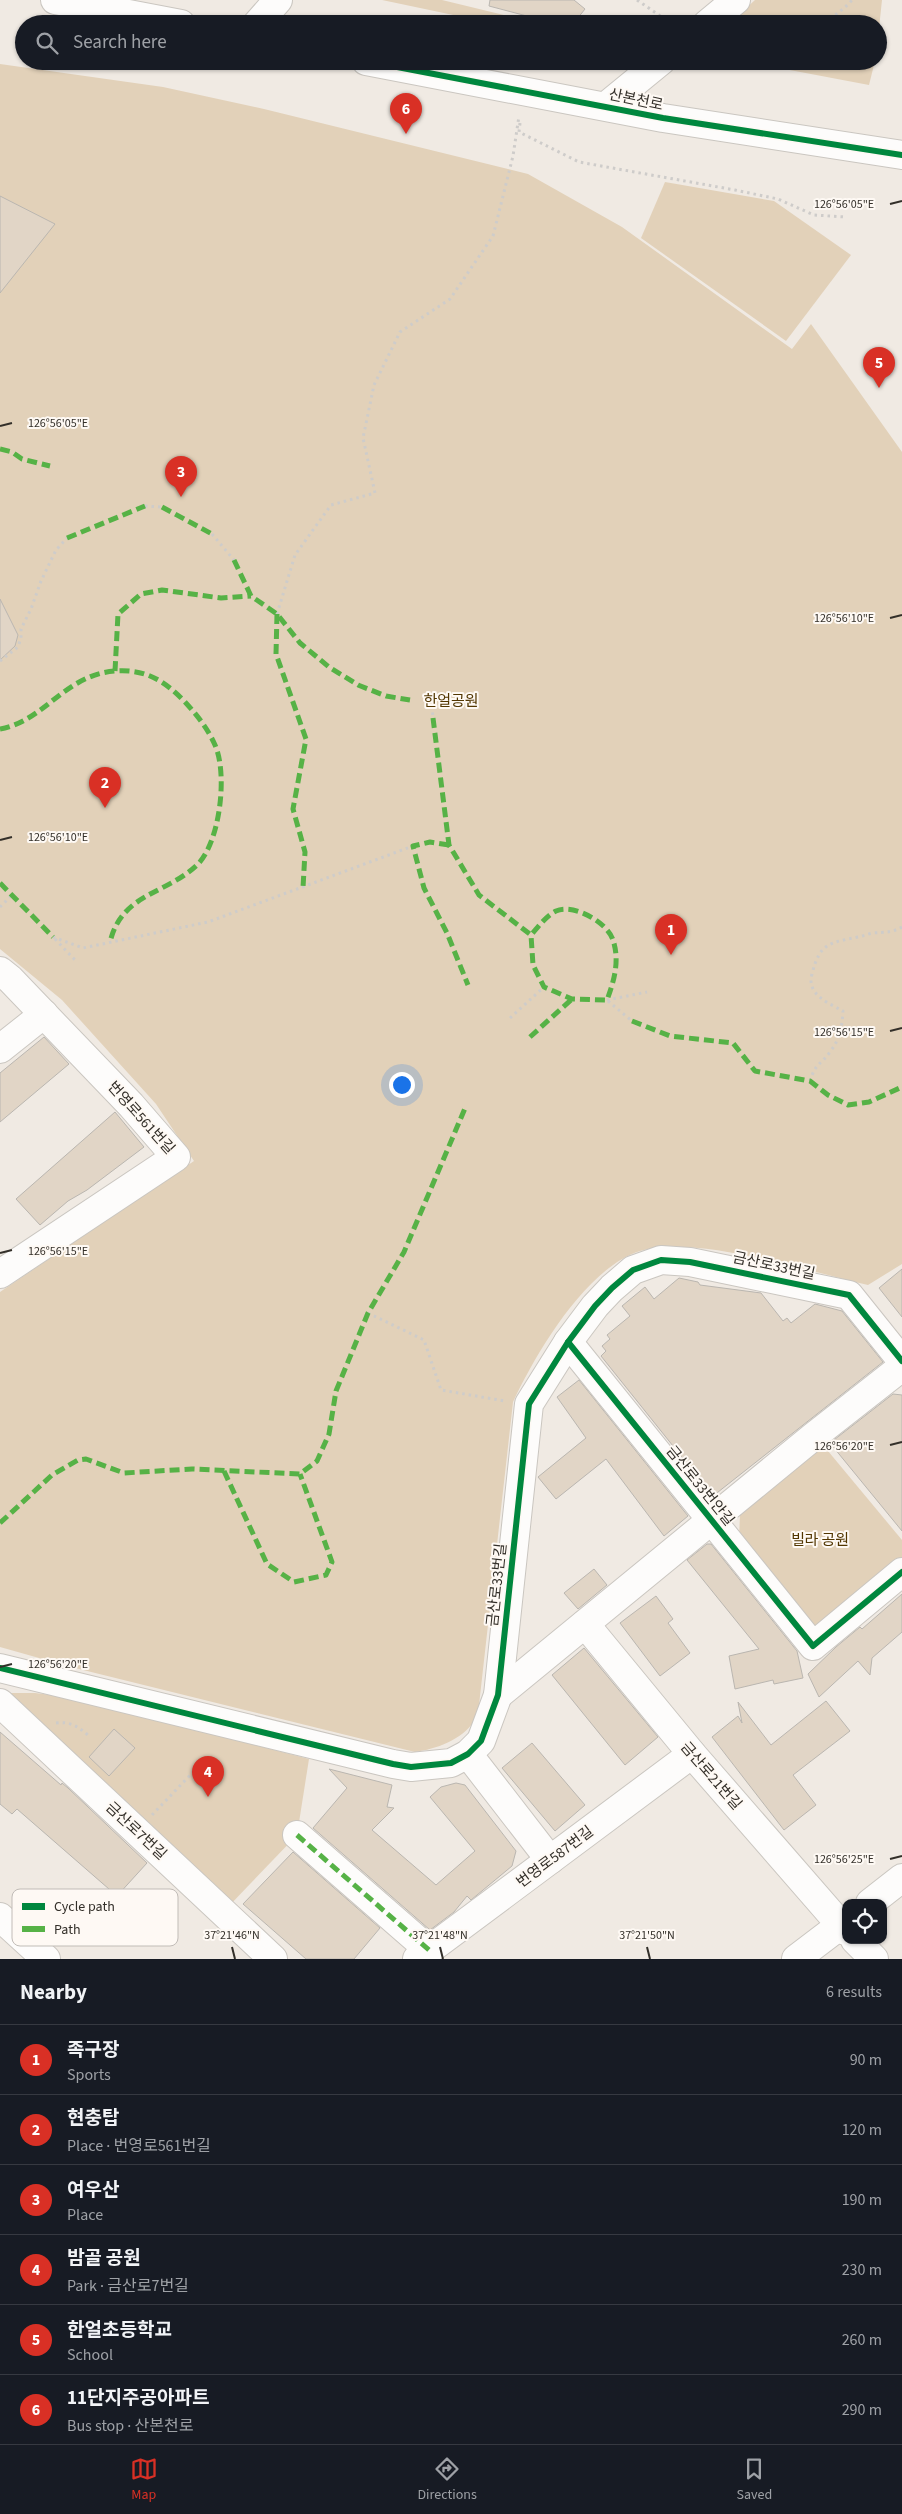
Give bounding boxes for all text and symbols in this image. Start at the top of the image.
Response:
search box [15,15,887,70]
icon: search [33,29,61,57]
text: Search here [73,29,167,56]
street label: 산본천로 [607,84,665,116]
pin: 6 [390,93,422,134]
text: 126°56'05"E [814,196,874,213]
pin: 5 [863,347,895,388]
text: 126°56'05"E [28,415,88,432]
pin: 3 [165,456,197,497]
text: 126°56'10"E [814,610,874,627]
park label: 한얼공원 [423,691,479,712]
pin: 2 [89,767,121,808]
text: 126°56'10"E [28,829,88,846]
pin: 1 [655,914,687,955]
text: 126°56'15"E [814,1024,874,1041]
your location [389,1072,415,1098]
street label: 번영로561번길 [103,1077,179,1159]
text: 126°56'15"E [28,1243,88,1260]
street label: 금산로33번길 [731,1247,817,1285]
text: 126°56'20"E [814,1438,874,1455]
street label: 금산로33번안길 [661,1441,739,1531]
park label: 빌라 공원 [791,1530,849,1551]
street label: 금산로33번길 [482,1542,512,1628]
text: 126°56'20"E [28,1656,88,1673]
street label: 금산로21번길 [676,1737,746,1815]
pin: 4 [192,1756,224,1797]
street label: 금산로7번길 [101,1797,171,1865]
street label: 번영로587번길 [512,1821,598,1893]
text: 126°56'25"E [814,1851,874,1868]
legend [12,1889,178,1946]
text: Cycle path [54,1897,115,1917]
map controls [842,1899,887,1944]
button: locate [842,1899,887,1944]
text: Path [54,1920,81,1940]
text: 37°21'46"N [204,1927,260,1944]
text: 37°21'48"N [412,1927,468,1944]
text: 37°21'50"N [619,1927,675,1944]
text: Nearby [20,1977,87,2007]
text: 6 results [826,1981,882,2003]
text: 족구장 [67,2037,119,2064]
text: 1 [32,2049,40,2071]
text: 90 m [850,2049,882,2071]
text: Sports [67,2064,111,2086]
text: 현충탑 [67,2105,119,2132]
text: 2 [32,2119,40,2141]
text: 120 m [842,2119,882,2141]
text: Place · 번영로561번길 [67,2135,211,2157]
text: 여우산 [67,2177,119,2204]
text: 3 [32,2189,40,2211]
text: 190 m [842,2189,882,2211]
text: Place [67,2204,103,2226]
text: 밤골 공원 [67,2245,141,2272]
text: 4 [32,2259,40,2281]
text: 230 m [842,2259,882,2281]
text: Park · 금산로7번길 [67,2275,189,2297]
text: 한얼초등학교 [67,2317,172,2344]
text: 5 [32,2329,40,2351]
text: 260 m [842,2329,882,2351]
text: School [67,2344,113,2366]
text: 11단지주공아파트 [67,2385,209,2412]
text: 6 [32,2399,40,2421]
text: 290 m [842,2399,882,2421]
text: Bus stop · 산본천로 [67,2415,193,2437]
tab: Map [130,2455,158,2505]
tab: Directions [418,2455,477,2505]
tab: Saved [736,2455,772,2505]

